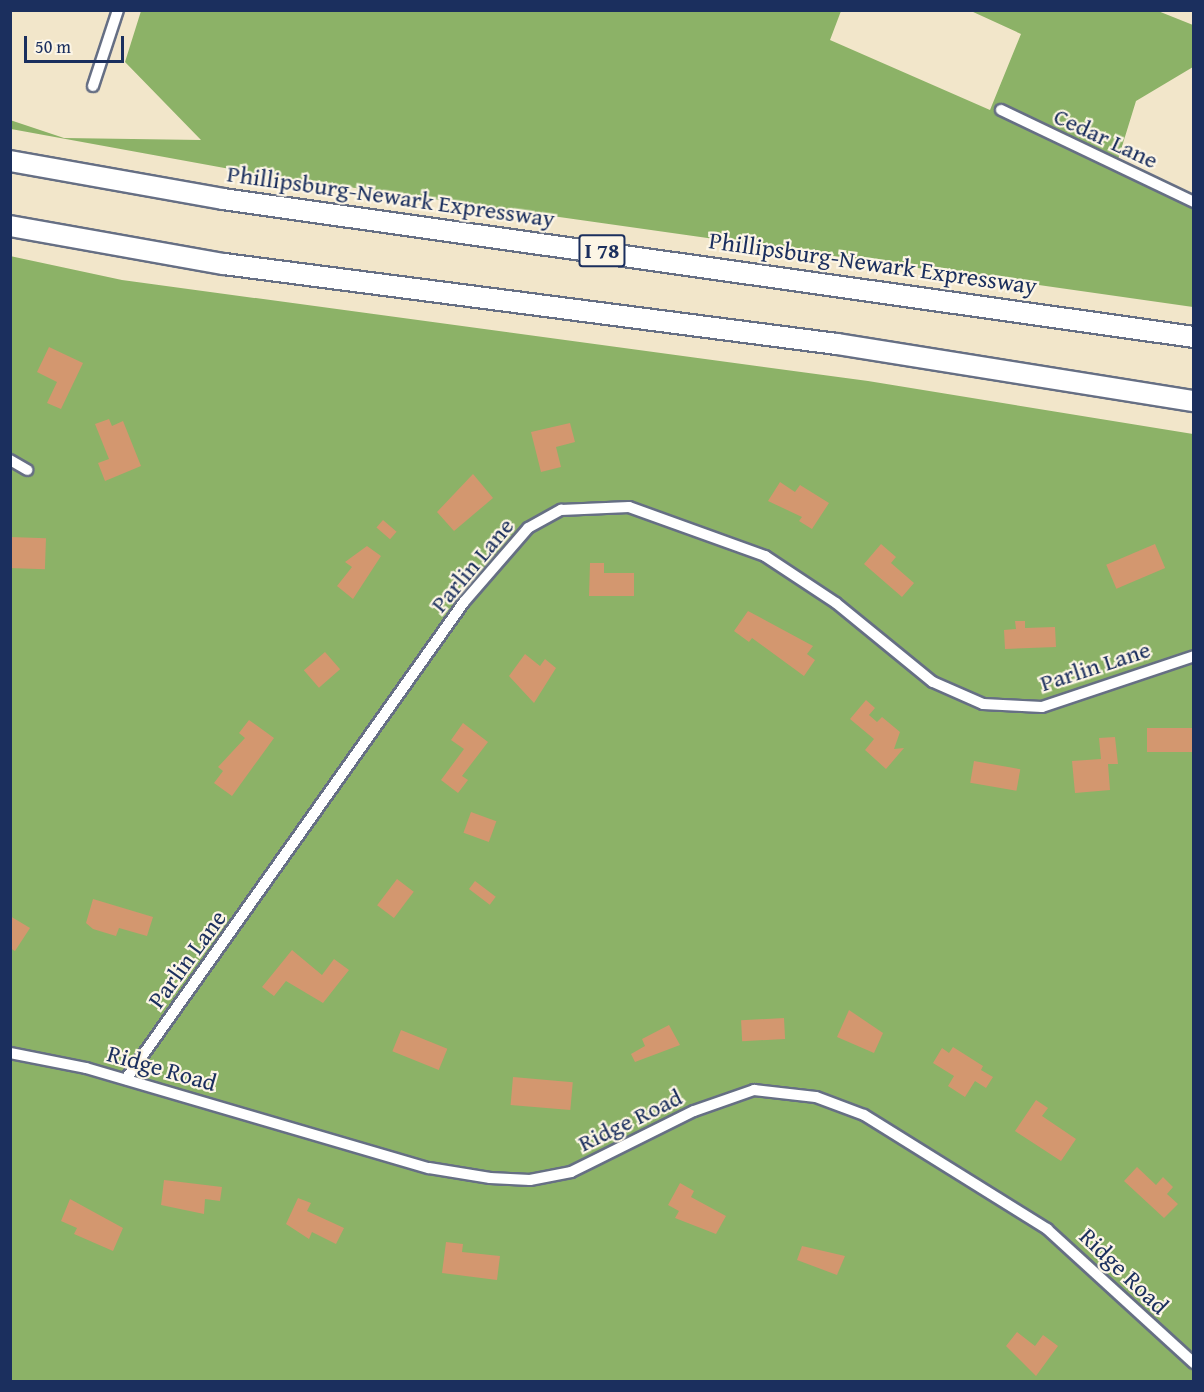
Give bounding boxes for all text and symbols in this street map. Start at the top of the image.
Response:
scale bar [27,24,128,62]
text: 50 m [35,33,71,60]
street label: Cedar Lane [1049,101,1163,175]
street label: Phillipsburg-Newark Expressway [225,159,557,233]
street label: Phillipsburg-Newark Expressway [707,226,1039,300]
road number: I 78 [578,232,626,270]
street label: Parlin Lane [424,512,520,618]
street label: Parlin Lane [1036,635,1154,697]
street label: Parlin Lane [142,904,232,1014]
street label: Ridge Road [104,1039,220,1097]
street label: Ridge Road [573,1082,687,1158]
street label: Ridge Road [1074,1222,1174,1320]

